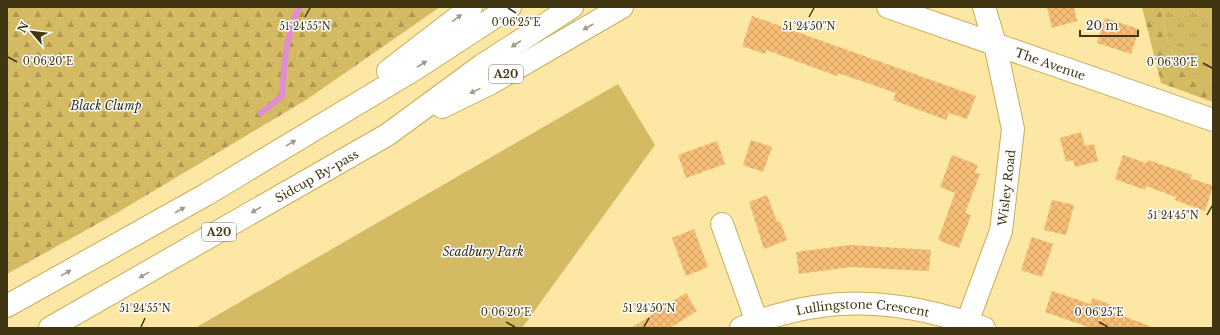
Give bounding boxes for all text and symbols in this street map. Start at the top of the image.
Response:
north arrow [12,12,52,52]
scale bar [1080,12,1138,38]
one-way arrow [452,13,463,22]
text: 0°06'25"E [491,16,541,29]
text: 20 m [1086,18,1118,33]
text: N [15,19,32,35]
text: 51°24'55"N [279,20,331,33]
text: 51°24'50"N [783,20,835,33]
one-way arrow [582,23,594,30]
one-way arrow [511,40,521,48]
street label: The Avenue [1013,44,1088,83]
text: 0°06'20"E [23,55,73,68]
text: 0°06'30"E [1147,56,1197,69]
one-way arrow [416,61,427,68]
road number: A20 [489,65,523,83]
one-way arrow [469,88,481,94]
park label: Black Clump [70,98,142,113]
one-way arrow [286,140,297,147]
street label: Sidcup By-pass [272,146,361,205]
street label: Wisley Road [994,149,1018,228]
one-way arrow [174,206,186,213]
one-way arrow [250,207,262,214]
text: 51°24'45"N [1147,209,1199,222]
road number: A20 [202,223,236,241]
park label: Scadbury Park [442,244,524,259]
one-way arrow [61,270,72,277]
one-way arrow [138,272,150,279]
street label: Lullingstone Crescent [795,296,931,319]
text: 51°24'55"N [119,302,171,315]
text: 51°24'50"N [623,302,675,315]
text: 0°06'20"E [481,306,531,319]
text: 0°06'25"E [1074,306,1124,319]

